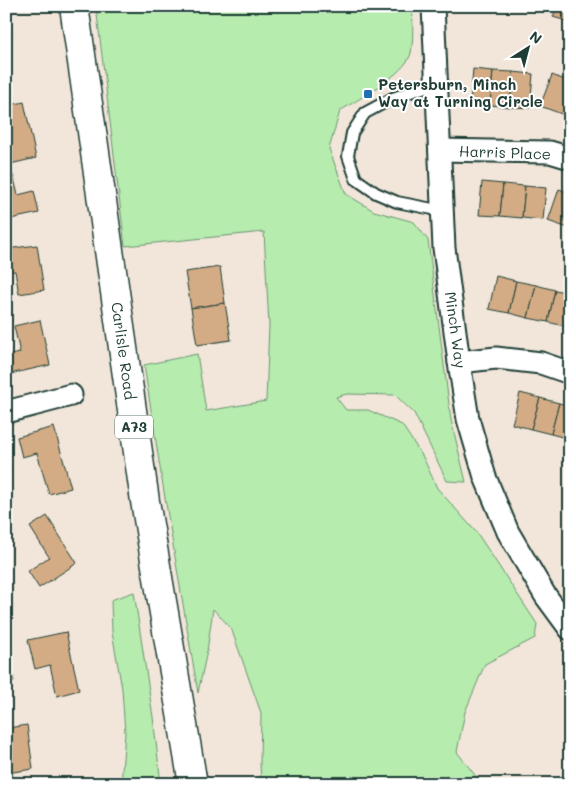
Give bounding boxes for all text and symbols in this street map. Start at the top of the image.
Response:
north arrow [504,22,554,72]
text: N [526,26,546,48]
place label: Petersburn, Minch Way at Turning Circle [378,74,543,111]
marker: Petersburn, Minch Way at Turning Circle [362,88,374,100]
street label: Harris Place [459,140,551,164]
street label: Minch Way [441,290,471,370]
street label: Carlisle Road [107,301,141,401]
road number: A73 [115,416,153,438]

